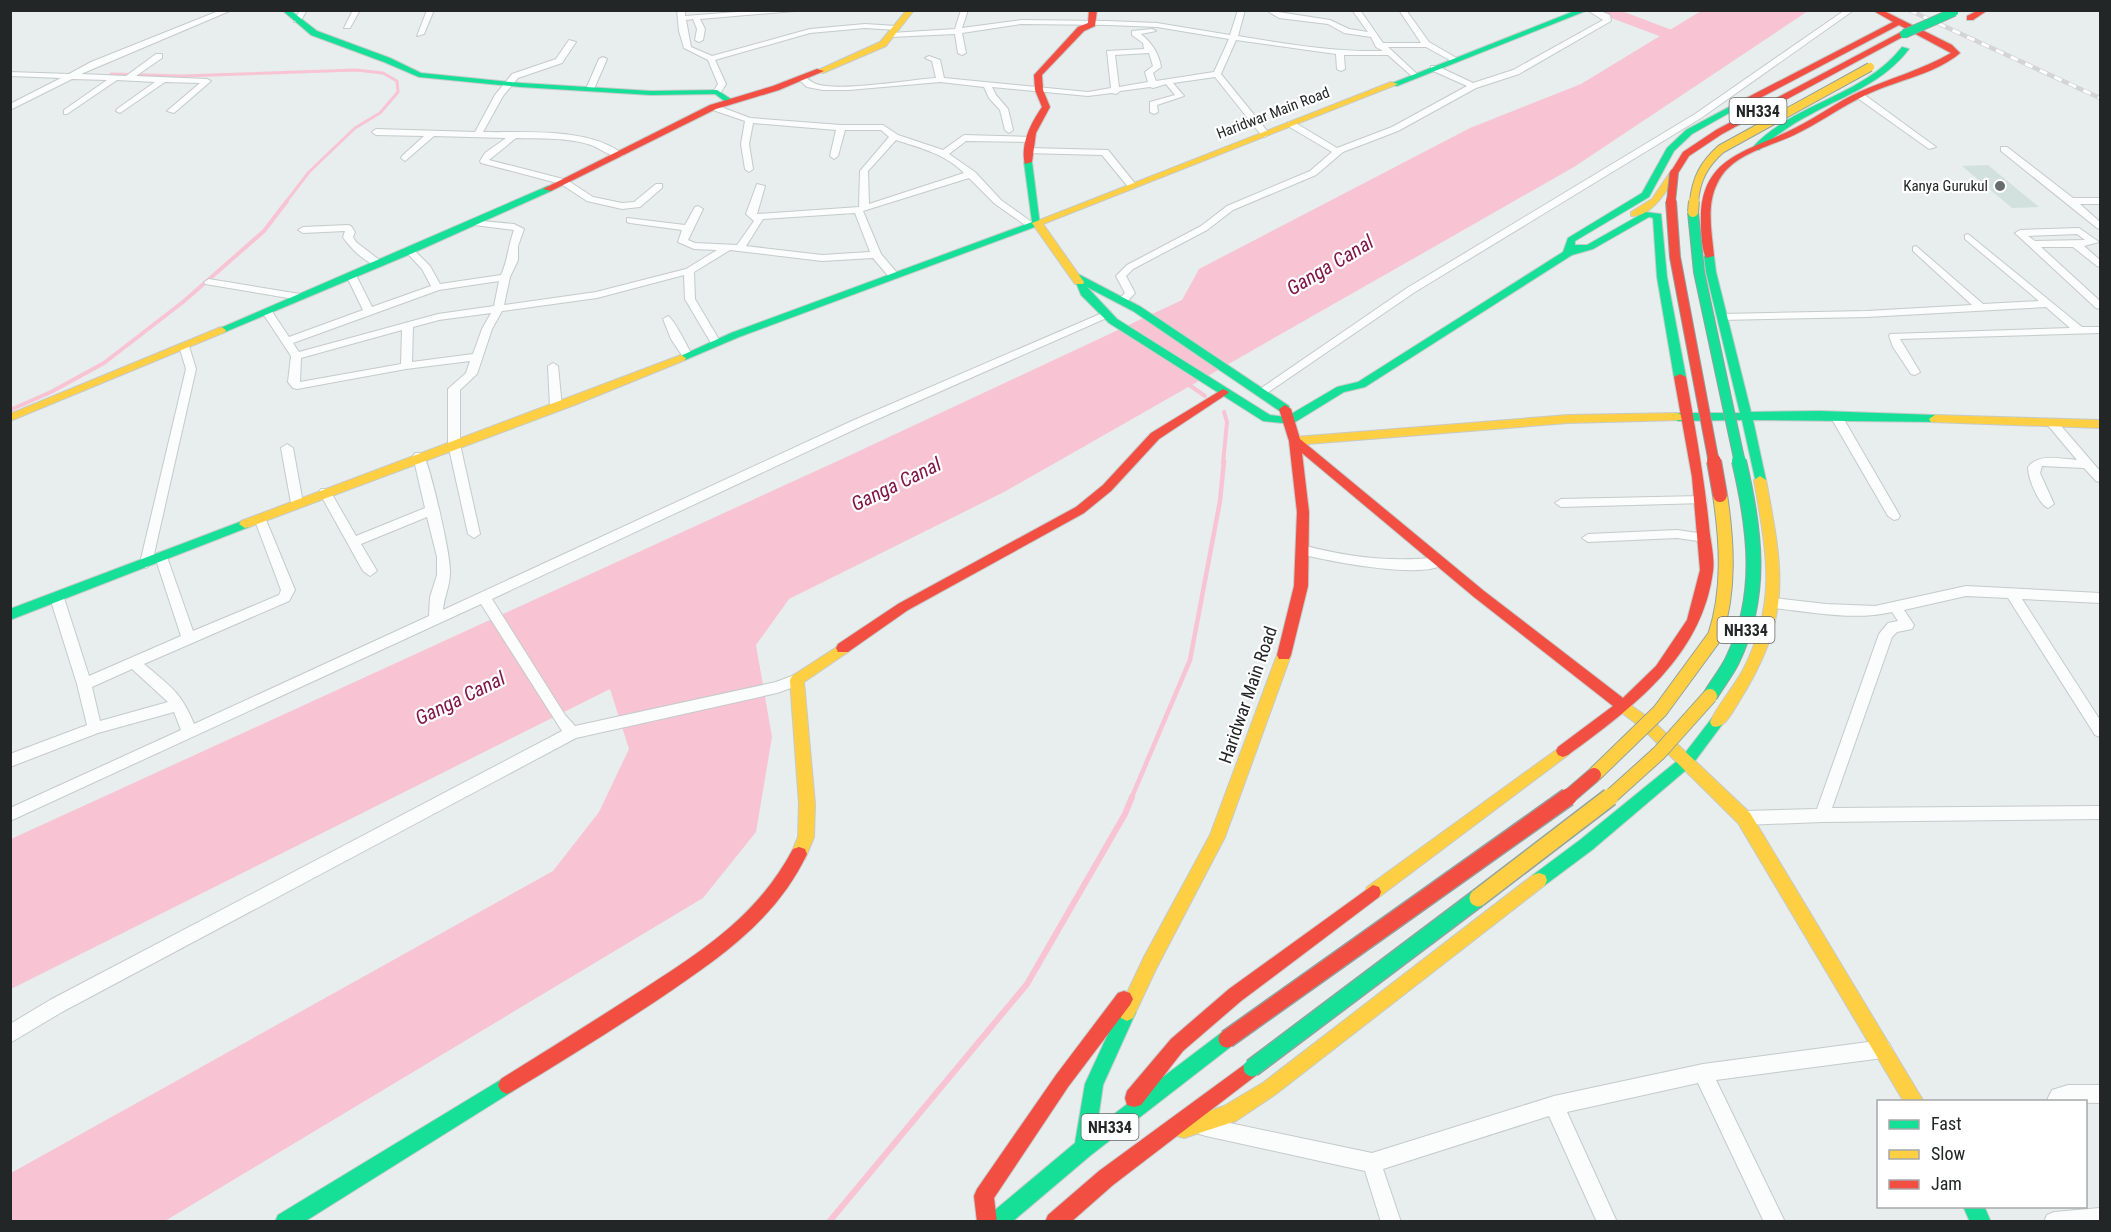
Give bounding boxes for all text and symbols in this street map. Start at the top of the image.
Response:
street label: Haridwar Main Road [1214,83,1332,143]
road number: NH334 [1730,98,1786,124]
place label: Kanya Gurukul [1903,177,1988,195]
marker: Kanya Gurukul [1993,179,2007,193]
water label: Ganga Canal [1282,229,1378,300]
water label: Ganga Canal [847,452,945,516]
road number: NH334 [1718,617,1774,643]
street label: Haridwar Main Road [1214,624,1281,766]
water label: Ganga Canal [411,666,509,730]
legend [1877,1100,2087,1208]
text: Fast [1931,1113,1962,1134]
road number: NH334 [1082,1114,1138,1140]
text: Slow [1931,1143,1966,1164]
text: Jam [1931,1173,1962,1194]

